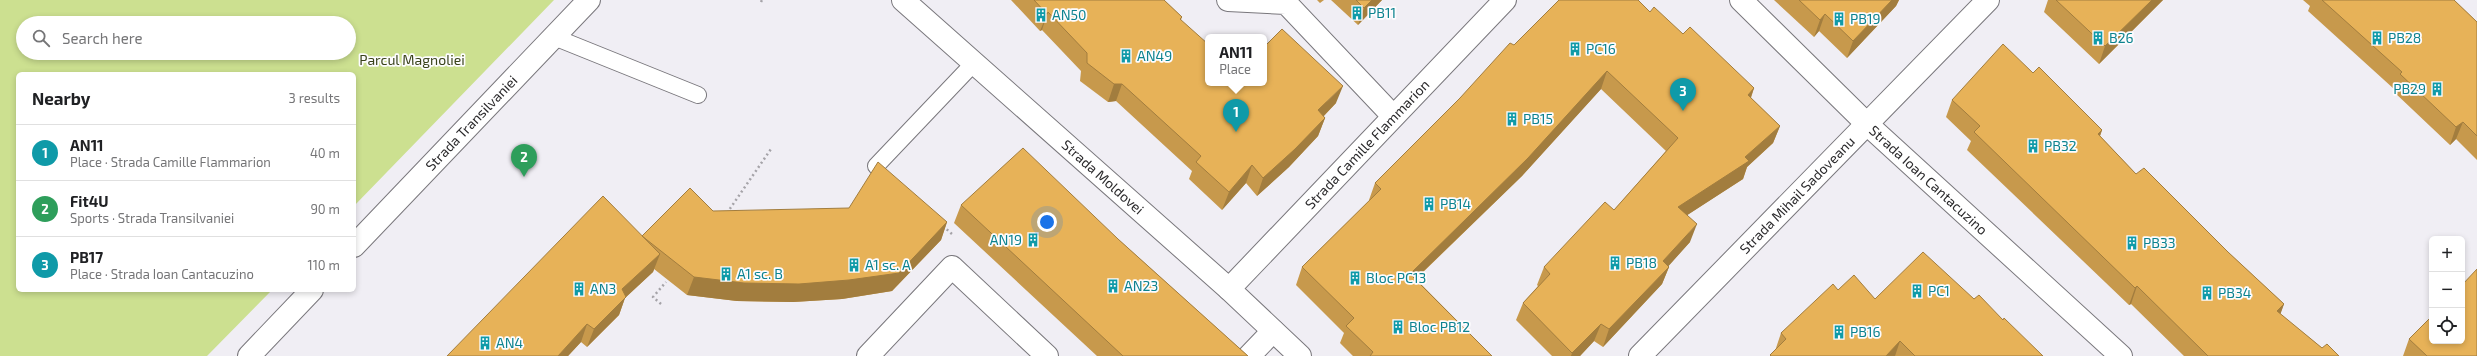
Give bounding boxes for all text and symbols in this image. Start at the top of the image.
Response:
place label: PB11 [1368,4,1396,21]
building icon: PB11 [1349,5,1365,21]
place label: AN50 [1052,6,1087,23]
building icon: AN50 [1033,7,1049,23]
place label: PB19 [1850,10,1881,27]
building icon: PB19 [1831,11,1847,27]
search box [16,16,356,60]
icon: search [30,27,52,49]
text: Search here [62,29,143,47]
place label: B26 [2109,29,2134,46]
place label: PB28 [2388,29,2421,46]
building icon: B26 [2090,30,2106,46]
building icon: PB28 [2369,30,2385,46]
popup [1205,34,1267,86]
place label: PC16 [1586,40,1616,57]
building icon: PC16 [1567,41,1583,57]
text: AN11 [1219,43,1253,61]
place label: AN49 [1137,47,1172,64]
building icon: AN49 [1118,48,1134,64]
park label: Parcul Magnoliei [359,51,465,68]
text: Place [1219,61,1251,77]
street label: Strada Transilvaniei [422,72,521,174]
street label: Strada Camille Flammarion [1301,76,1432,212]
pin: 3 [1670,78,1696,111]
place label: PB29 [2393,80,2426,97]
building icon: PB29 [2429,81,2445,97]
text: Nearby [32,88,90,108]
text: 3 results [289,90,340,106]
pin: 1 [1223,99,1249,132]
place label: PB15 [1523,110,1553,127]
building icon: PB15 [1504,111,1520,127]
street label: Strada Ioan Cantacuzino [1866,122,1991,238]
street label: Strada Mihail Sadoveanu [1736,133,1858,257]
text: AN11 [70,136,104,154]
street label: Strada Moldovei [1059,136,1148,218]
place label: PB32 [2044,137,2077,154]
building icon: PB32 [2025,138,2041,154]
pin: 2 [511,144,537,177]
text: 1 [42,145,48,161]
text: 40 m [310,145,340,161]
text: Place · Strada Camille Flammarion [70,154,271,170]
text: Fit4U [70,192,109,210]
place label: PB14 [1440,195,1471,212]
building icon: PB14 [1421,196,1437,212]
text: 2 [41,201,49,217]
text: 90 m [310,201,340,217]
text: Sports · Strada Transilvaniei [70,210,234,226]
your location [1037,212,1057,232]
place label: AN19 [990,231,1022,248]
building icon: AN19 [1025,232,1041,248]
place label: PB33 [2143,234,2176,251]
building icon: PB33 [2124,235,2140,251]
map controls [2429,236,2465,344]
button: + [2429,236,2465,272]
text: PB17 [70,248,103,266]
place label: PB18 [1626,254,1657,271]
building icon: PB18 [1607,255,1623,271]
place label: A1 sc. A [865,256,911,273]
text: 3 [41,257,49,273]
text: 110 m [308,257,340,273]
building icon: A1 sc. A [846,257,862,273]
place label: A1 sc. B [737,265,783,282]
text: Place · Strada Ioan Cantacuzino [70,266,254,282]
building icon: A1 sc. B [718,266,734,282]
place label: Bloc PC13 [1366,269,1426,286]
building icon: Bloc PC13 [1347,270,1363,286]
button: − [2429,272,2465,308]
place label: AN23 [1124,277,1158,294]
building icon: AN23 [1105,278,1121,294]
place label: AN3 [590,280,616,297]
building icon: AN3 [571,281,587,297]
place label: PC1 [1928,282,1950,299]
building icon: PC1 [1909,283,1925,299]
place label: PB34 [2218,284,2251,301]
building icon: PB34 [2199,285,2215,301]
button: locate [2429,308,2465,344]
place label: Bloc PB12 [1409,318,1470,335]
building icon: Bloc PB12 [1390,319,1406,335]
place label: PB16 [1850,323,1881,340]
building icon: PB16 [1831,324,1847,340]
place label: AN4 [496,334,523,351]
building icon: AN4 [477,335,493,351]

